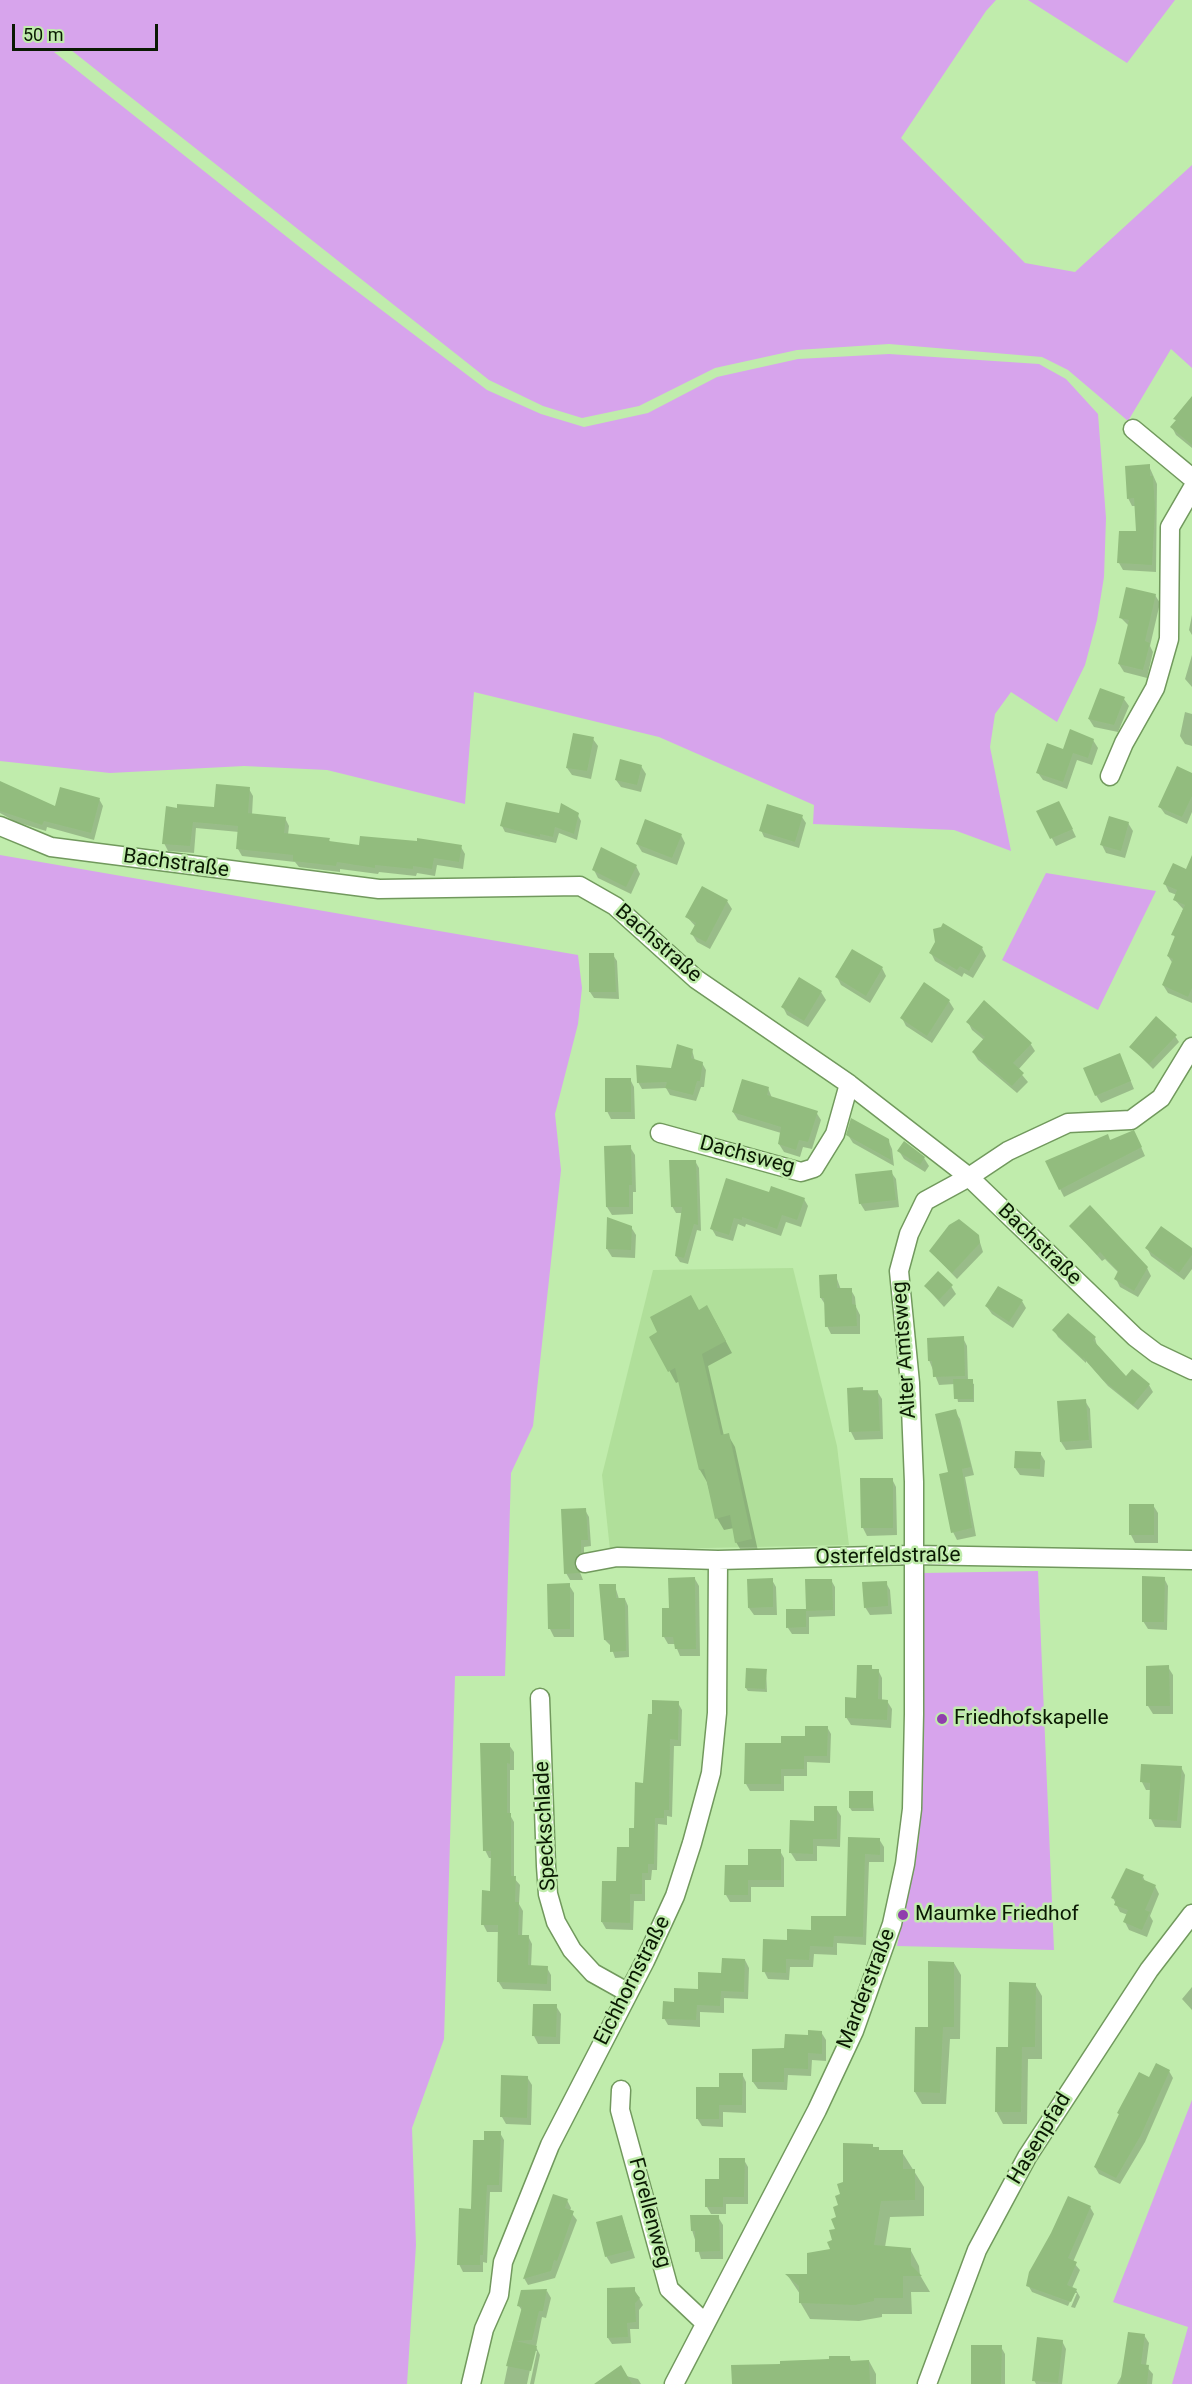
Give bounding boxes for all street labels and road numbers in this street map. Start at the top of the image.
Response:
street label: Bachstraße [122,844,230,884]
street label: Bachstraße [610,900,706,988]
street label: Dachsweg [697,1131,797,1181]
street label: Bachstraße [992,1199,1086,1291]
street label: Alter Amtsweg [888,1280,922,1420]
street label: Osterfeldstraße [815,1543,961,1571]
street label: Speckschlade [530,1760,562,1892]
street label: Eichhornstraße [590,1912,676,2050]
street label: Marderstraße [833,1926,901,2052]
street label: Hasenpfad [1003,2089,1077,2189]
street label: Forellenweg [622,2155,676,2271]

